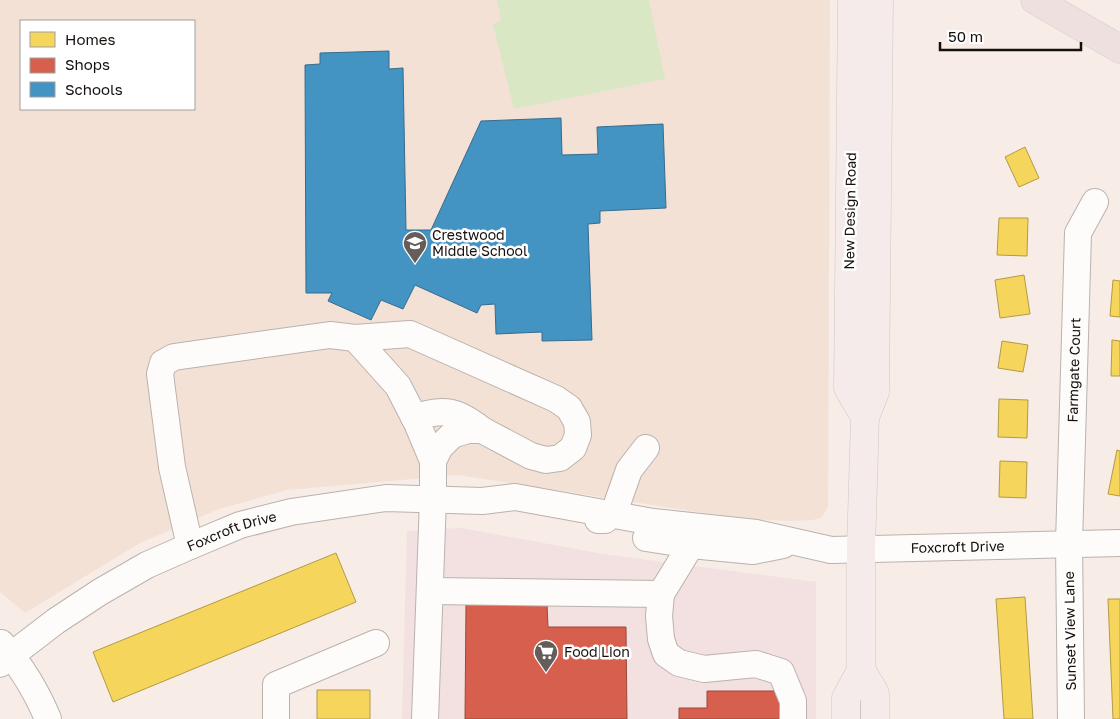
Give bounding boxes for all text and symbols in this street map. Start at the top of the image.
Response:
legend [20,20,195,110]
scale bar [940,20,1081,52]
text: 50 m [948,27,983,45]
text: Homes [65,30,115,48]
text: Shops [65,55,110,73]
text: Schools [65,80,123,98]
street label: New Design Road [840,152,859,270]
place label: Crestwood Middle School [432,226,527,259]
school or university icon: Crestwood Middle School [402,230,428,264]
street label: Farmgate Court [1063,317,1084,423]
street label: Foxcroft Drive [184,507,278,554]
street label: Foxcroft Drive [910,537,1005,556]
street label: Sunset View Lane [1060,571,1079,691]
supermarket icon: Food Lion [533,639,559,673]
place label: Food Lion [564,643,630,660]

